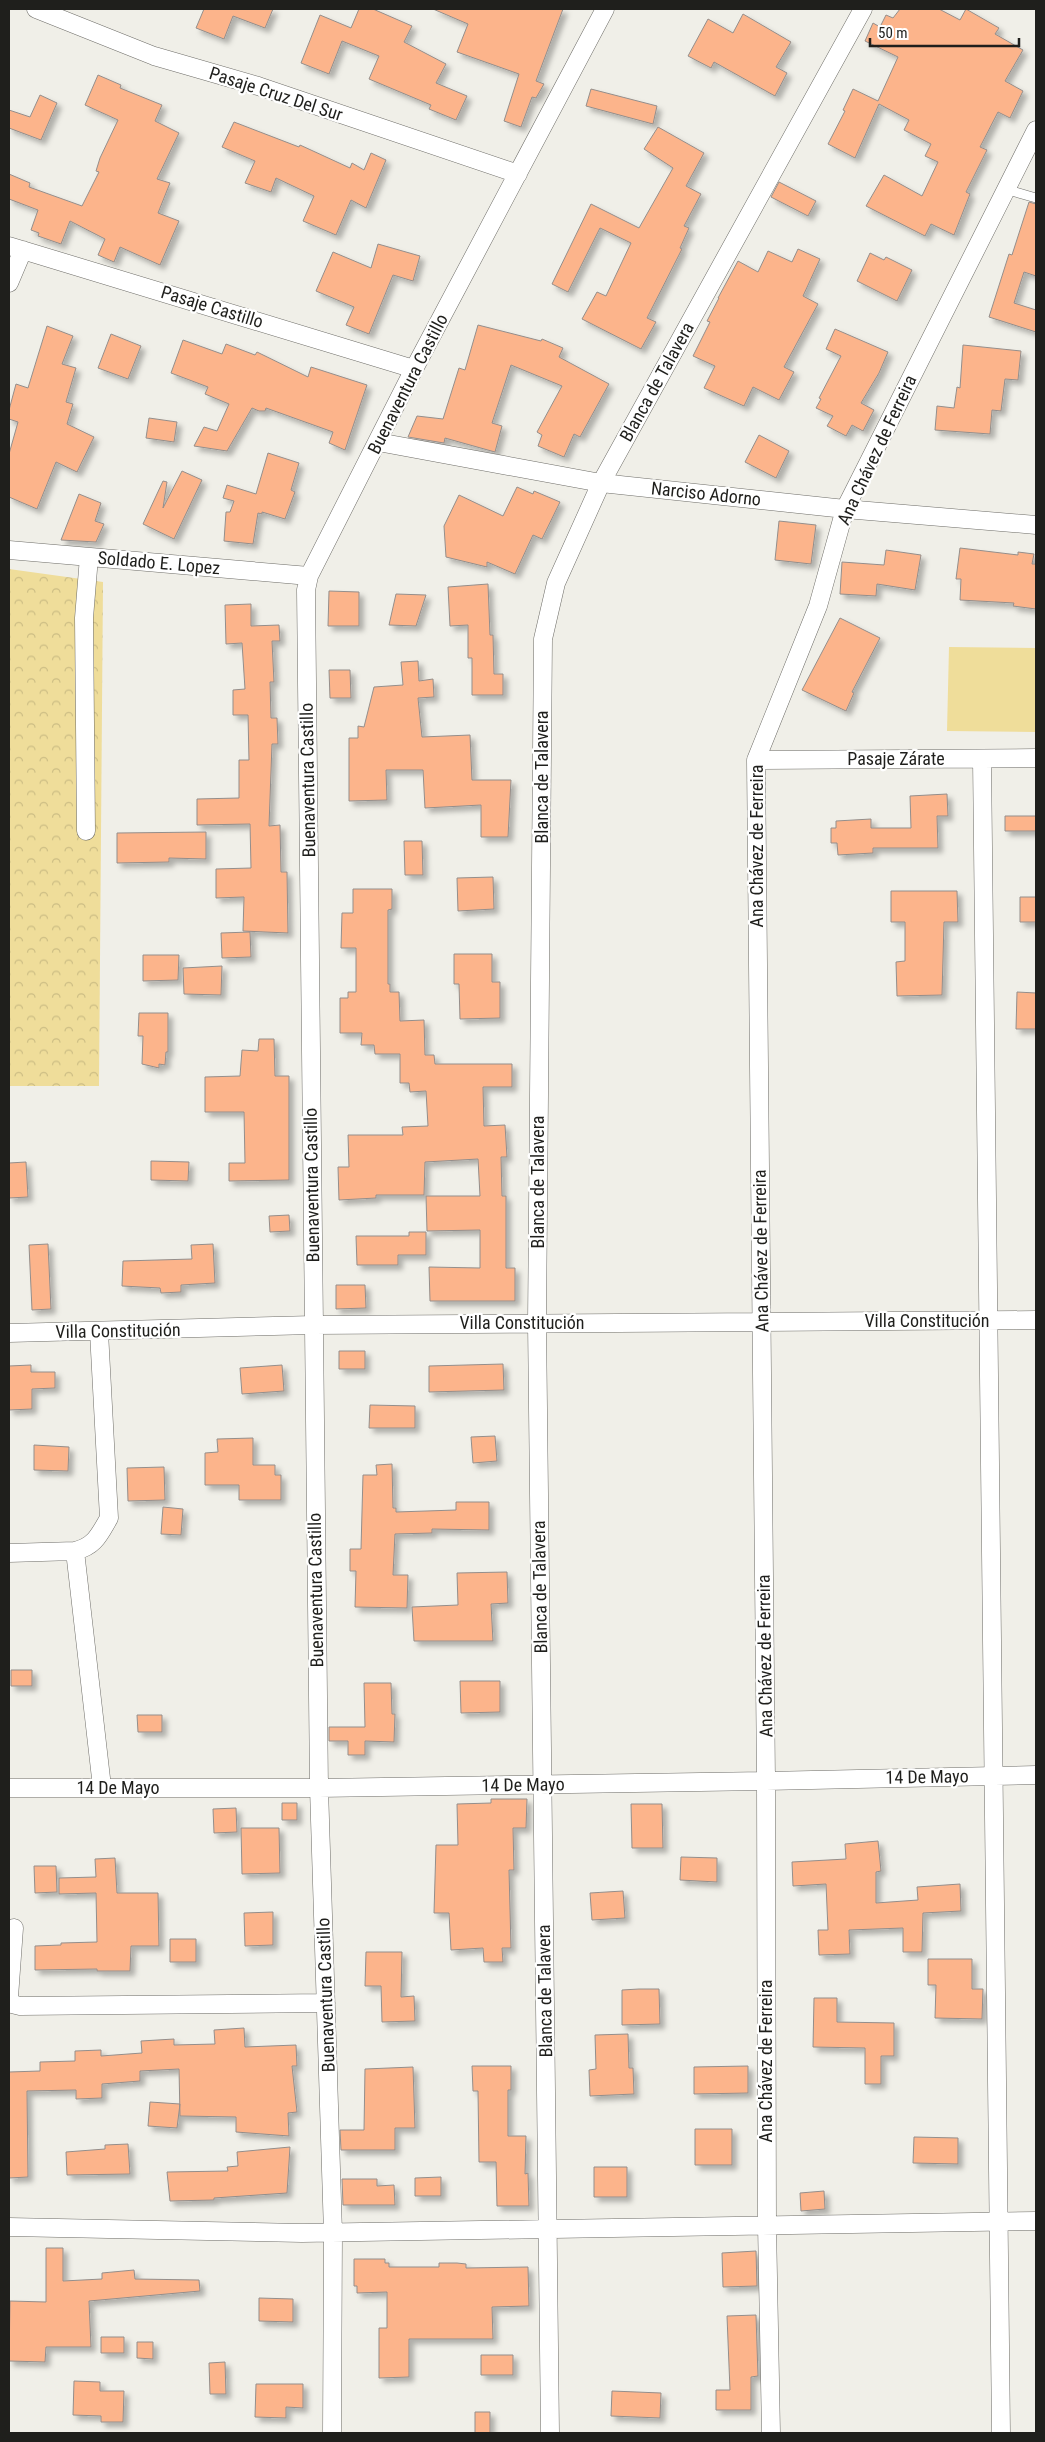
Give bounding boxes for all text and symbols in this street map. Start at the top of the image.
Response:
scale bar [870,15,1019,47]
text: 50 m [878,24,908,42]
street label: Pasaje Cruz Del Sur [207,62,346,125]
street label: Pasaje Castillo [159,281,266,332]
street label: Buenaventura Castillo [363,310,452,457]
street label: Blanca de Talavera [615,319,698,445]
street label: Ana Chávez de Ferreira [833,372,920,528]
street label: Narciso Adorno [650,477,762,510]
street label: Soldado E. Lopez [97,547,221,578]
street label: Buenaventura Castillo [296,703,319,857]
street label: Blanca de Talavera [531,711,552,843]
street label: Pasaje Zárate [847,748,945,769]
street label: Ana Chávez de Ferreira [746,765,767,927]
street label: Buenaventura Castillo [300,1108,323,1262]
street label: Blanca de Talavera [527,1116,548,1248]
street label: Ana Chávez de Ferreira [749,1169,772,1333]
street label: Villa Constitución [864,1310,990,1331]
street label: Villa Constitución [459,1312,585,1333]
street label: Villa Constitución [55,1319,181,1342]
street label: Buenaventura Castillo [304,1513,327,1667]
street label: Blanca de Talavera [528,1520,551,1654]
street label: Ana Chávez de Ferreira [753,1574,776,1738]
street label: 14 De Mayo [885,1765,969,1788]
street label: 14 De Mayo [481,1773,565,1796]
street label: 14 De Mayo [76,1777,160,1798]
street label: Buenaventura Castillo [312,1917,339,2073]
street label: Blanca de Talavera [533,1924,556,2058]
street label: Ana Chávez de Ferreira [755,1980,776,2142]

